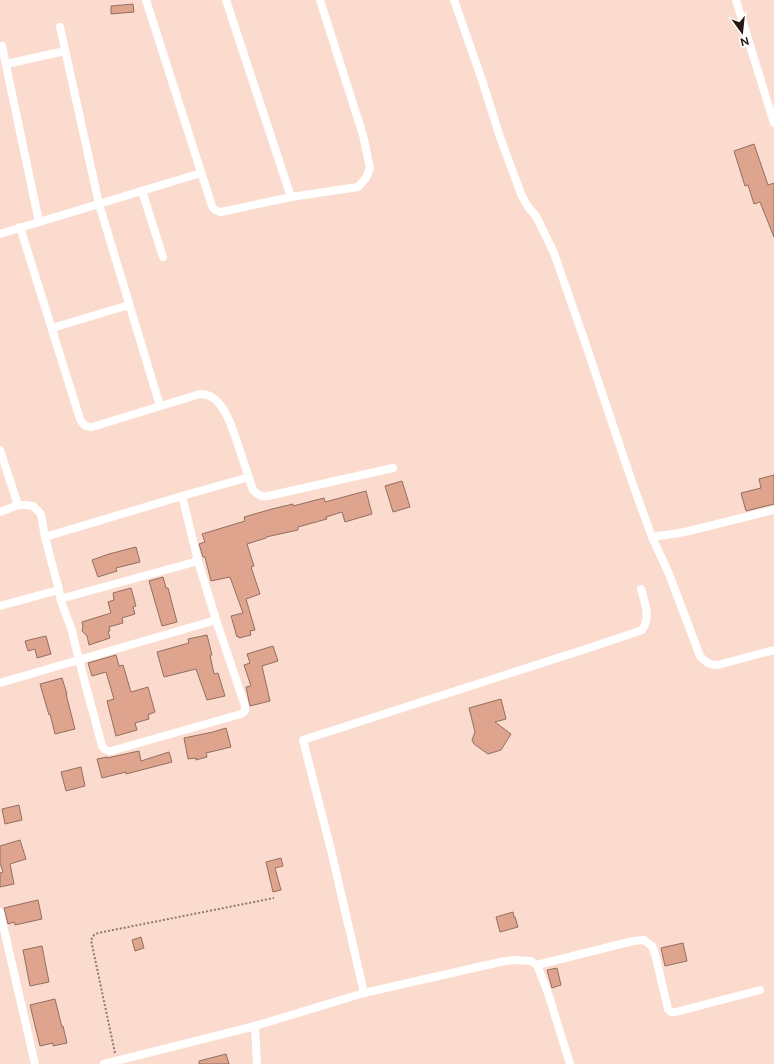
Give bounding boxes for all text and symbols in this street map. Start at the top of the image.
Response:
north arrow [722,12,762,52]
text: N [739,34,750,49]

